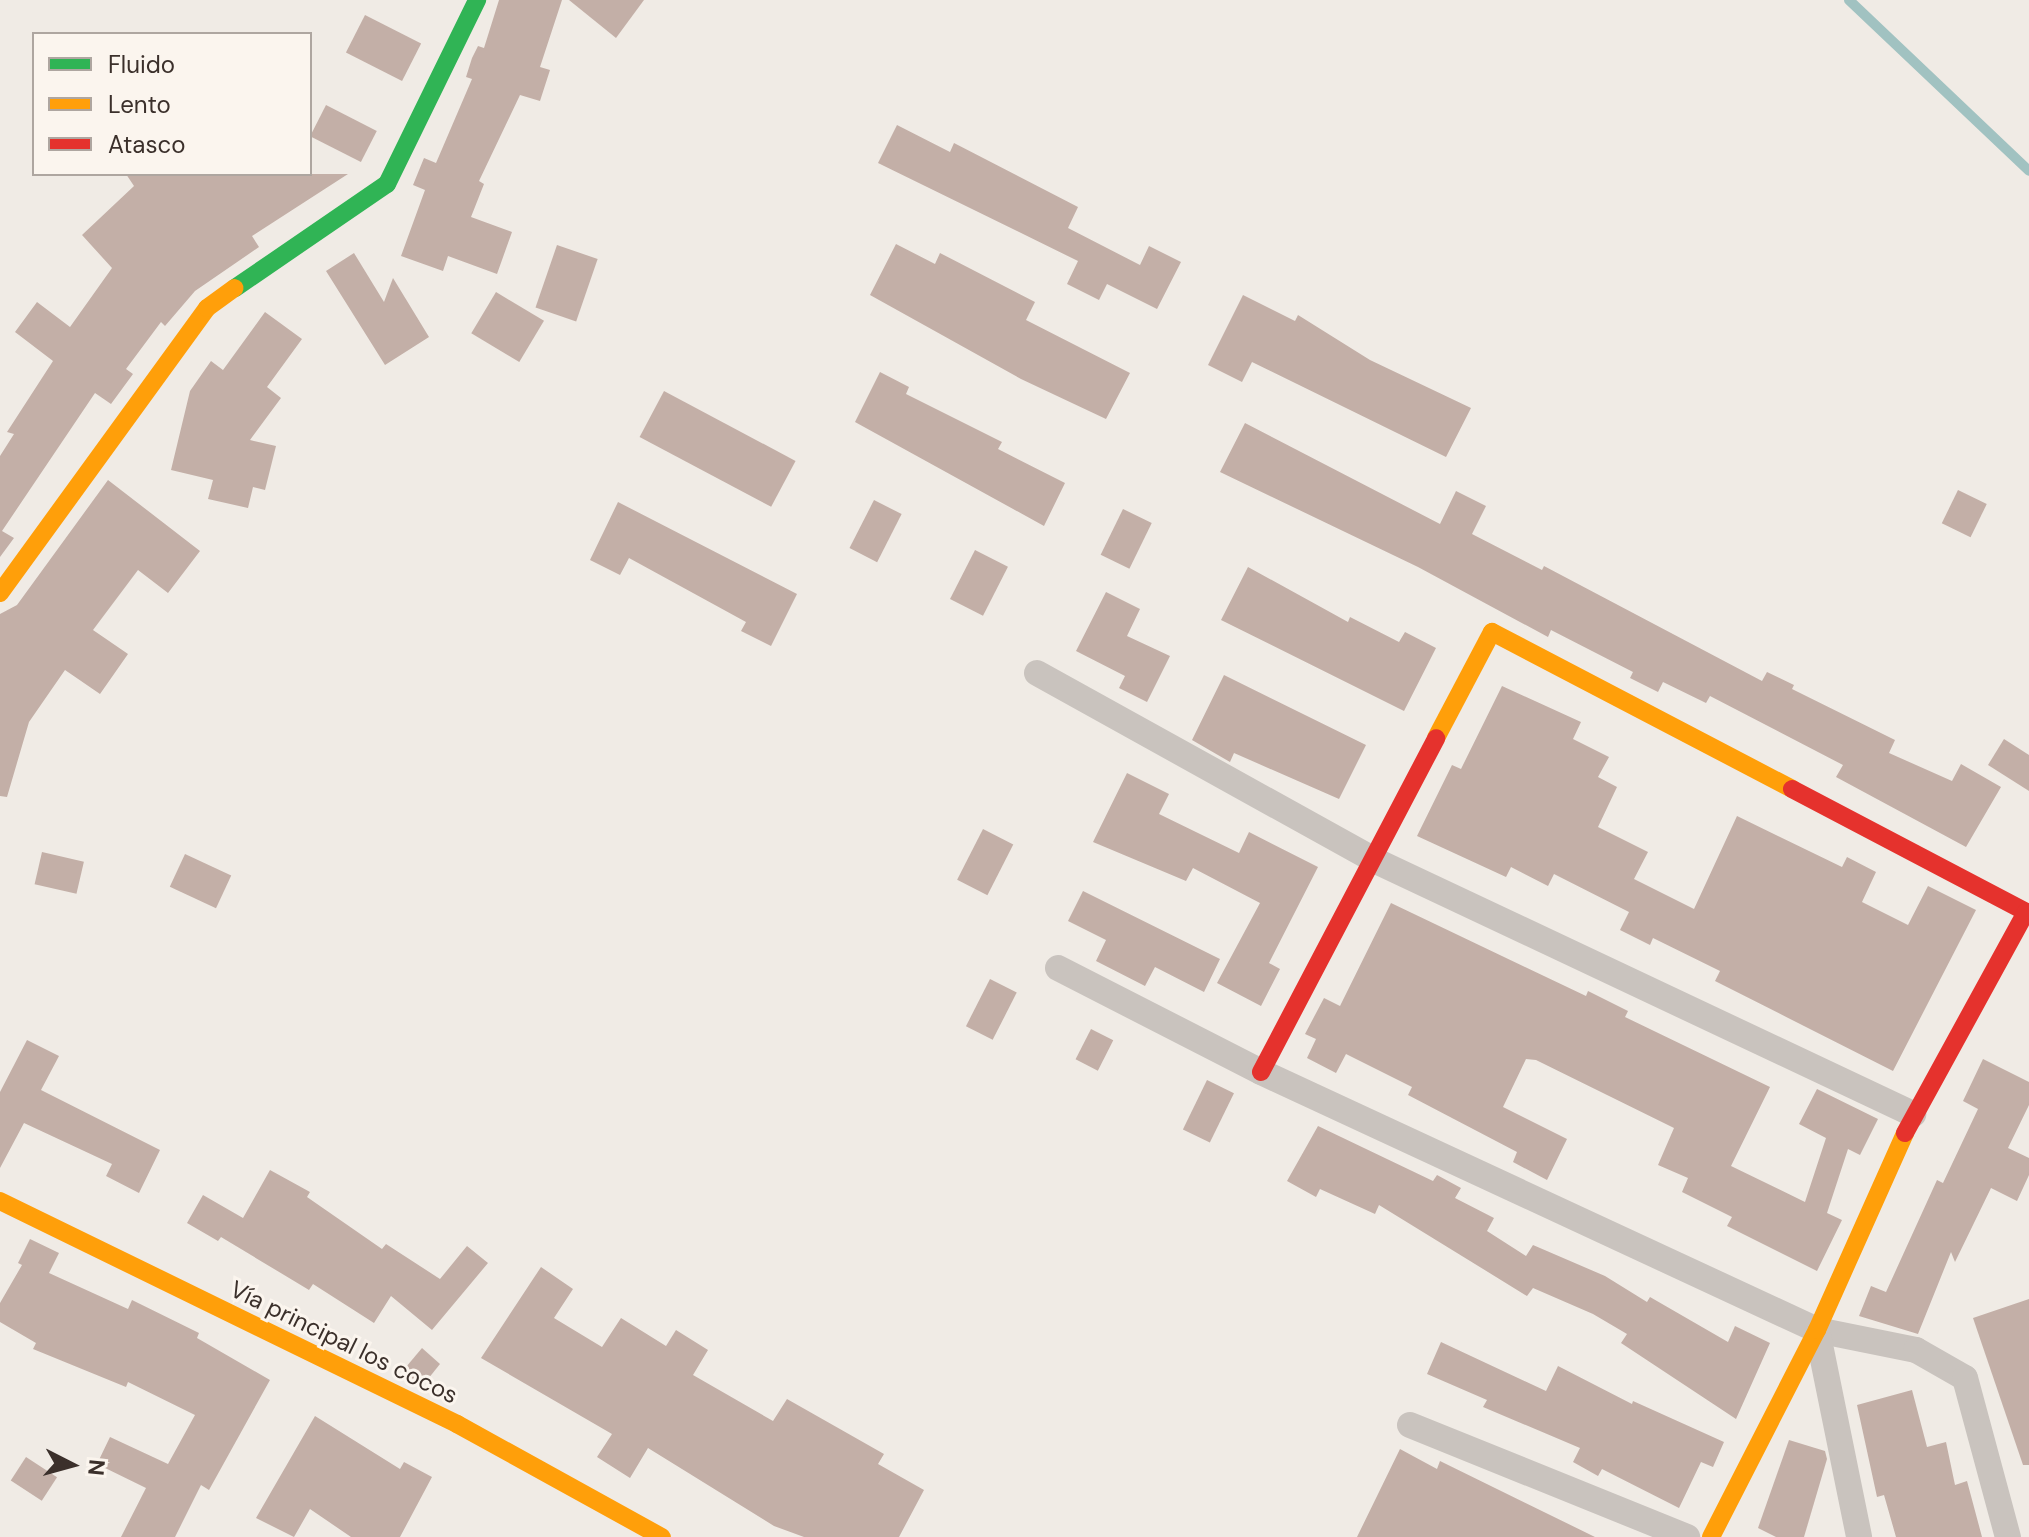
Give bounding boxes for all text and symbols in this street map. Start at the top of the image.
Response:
legend [32,32,312,176]
text: Fluido [108,49,175,80]
text: Lento [108,89,171,120]
text: Atasco [108,129,185,160]
street label: Vía principal los cocos [226,1274,462,1410]
north arrow [32,1425,112,1505]
text: N [81,1458,112,1477]

